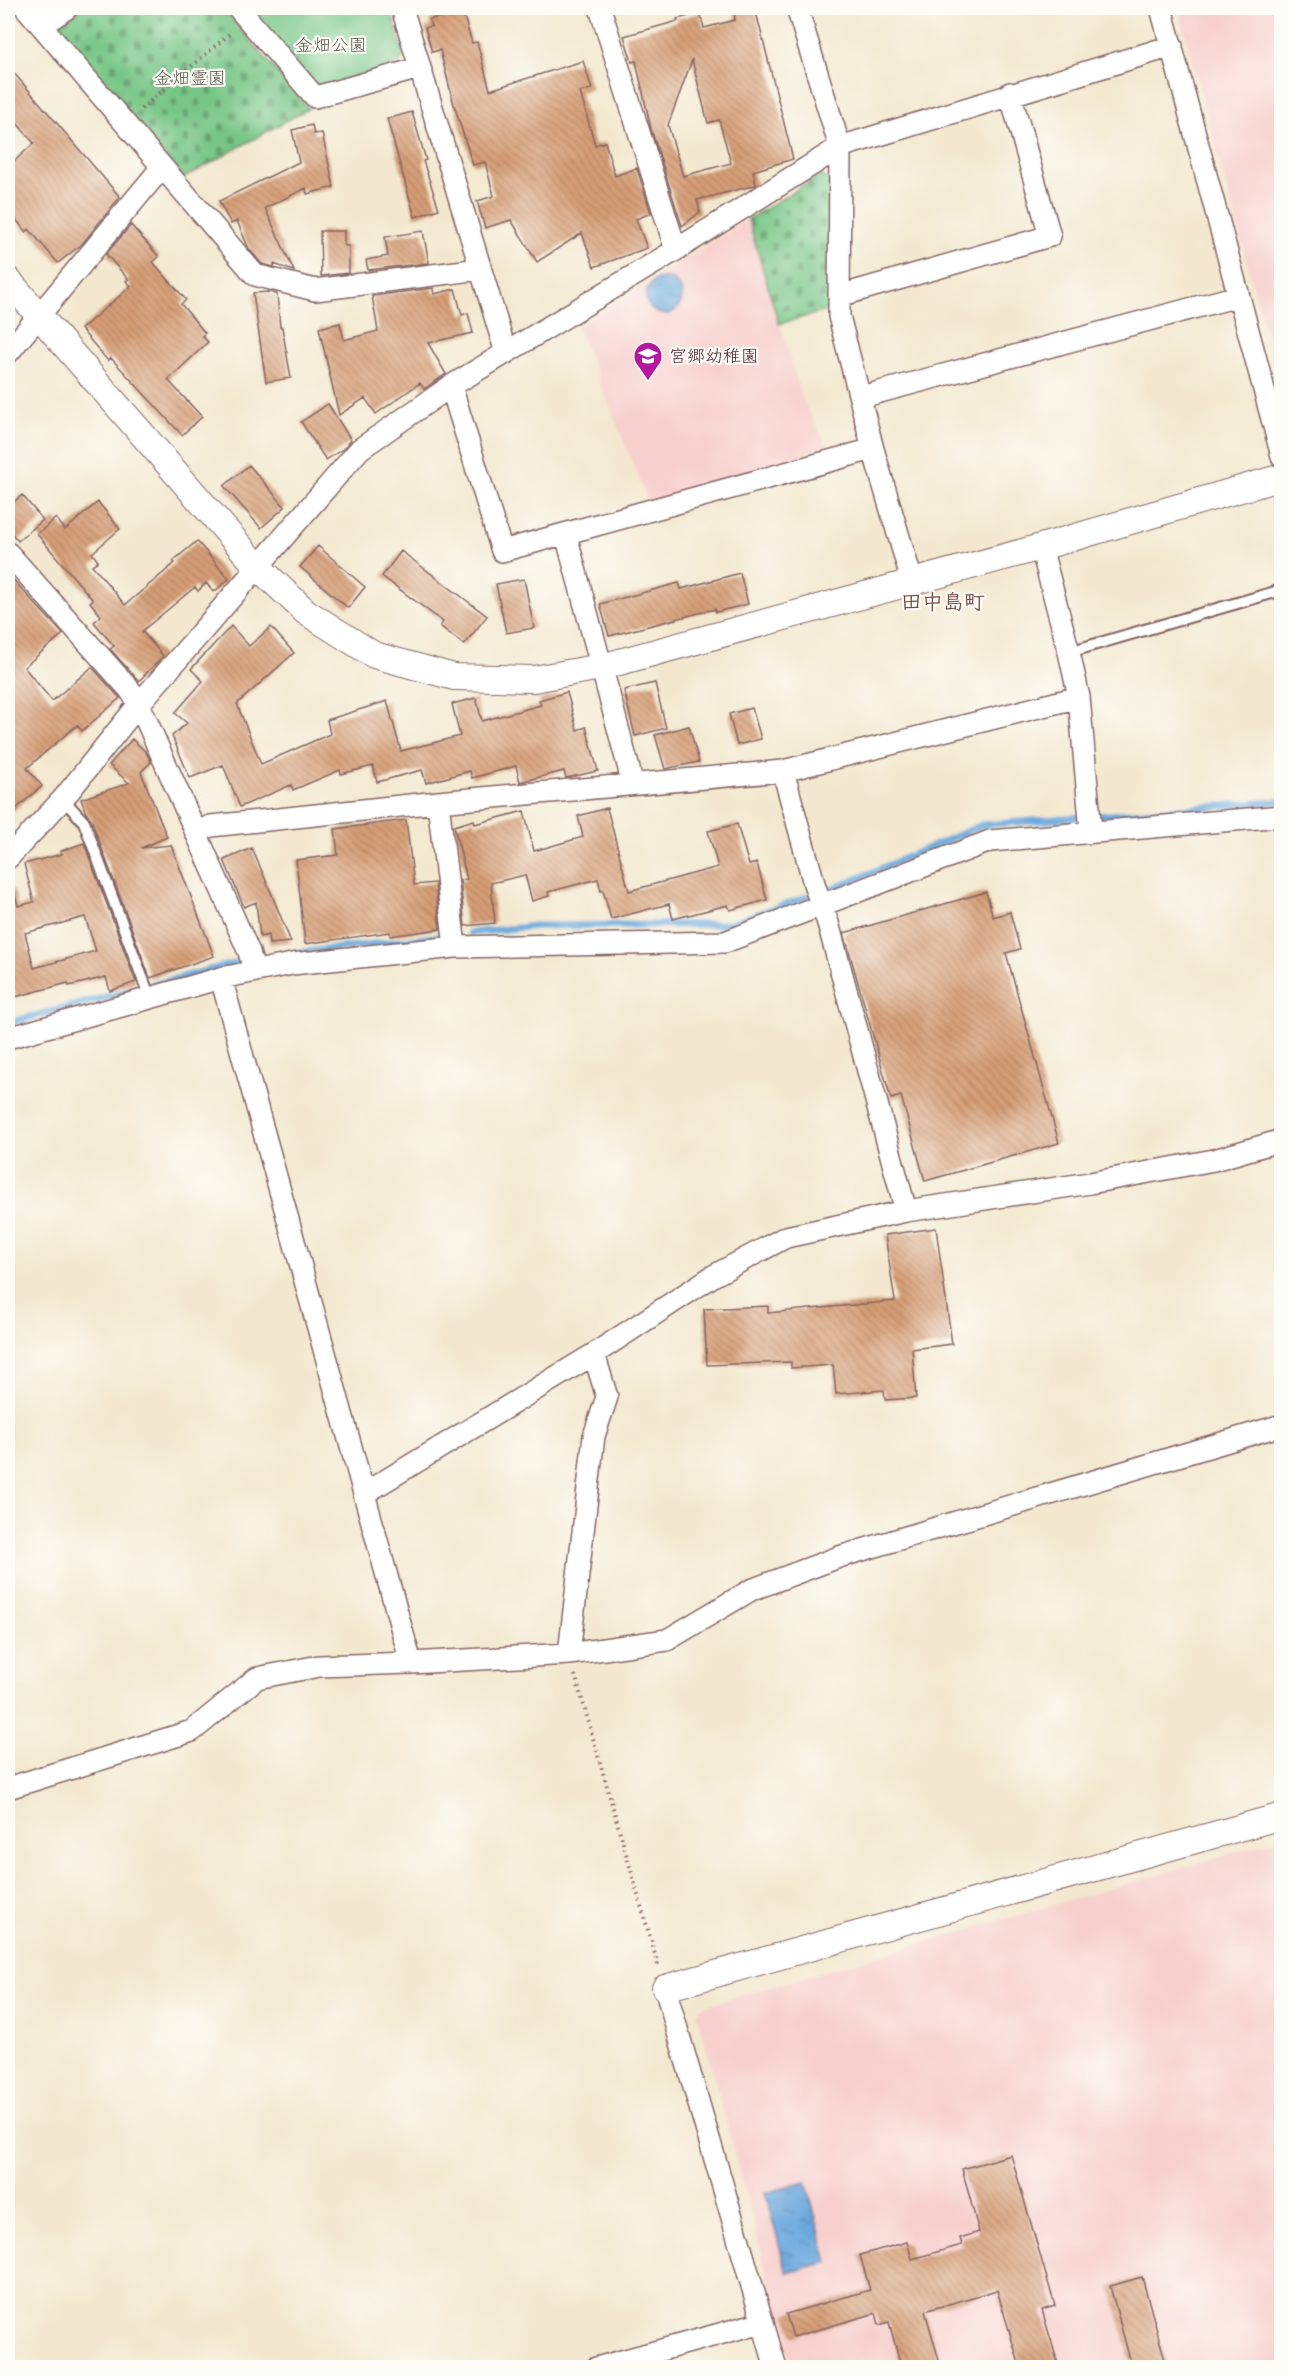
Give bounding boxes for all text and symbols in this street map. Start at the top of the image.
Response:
park label: 金畑公園 [295,33,367,58]
park label: 金畑霊園 [154,66,226,91]
school or university icon: 宮郷幼稚園 [632,340,664,382]
place label: 宮郷幼稚園 [669,344,759,369]
district label: 田中島町 [901,588,985,617]

